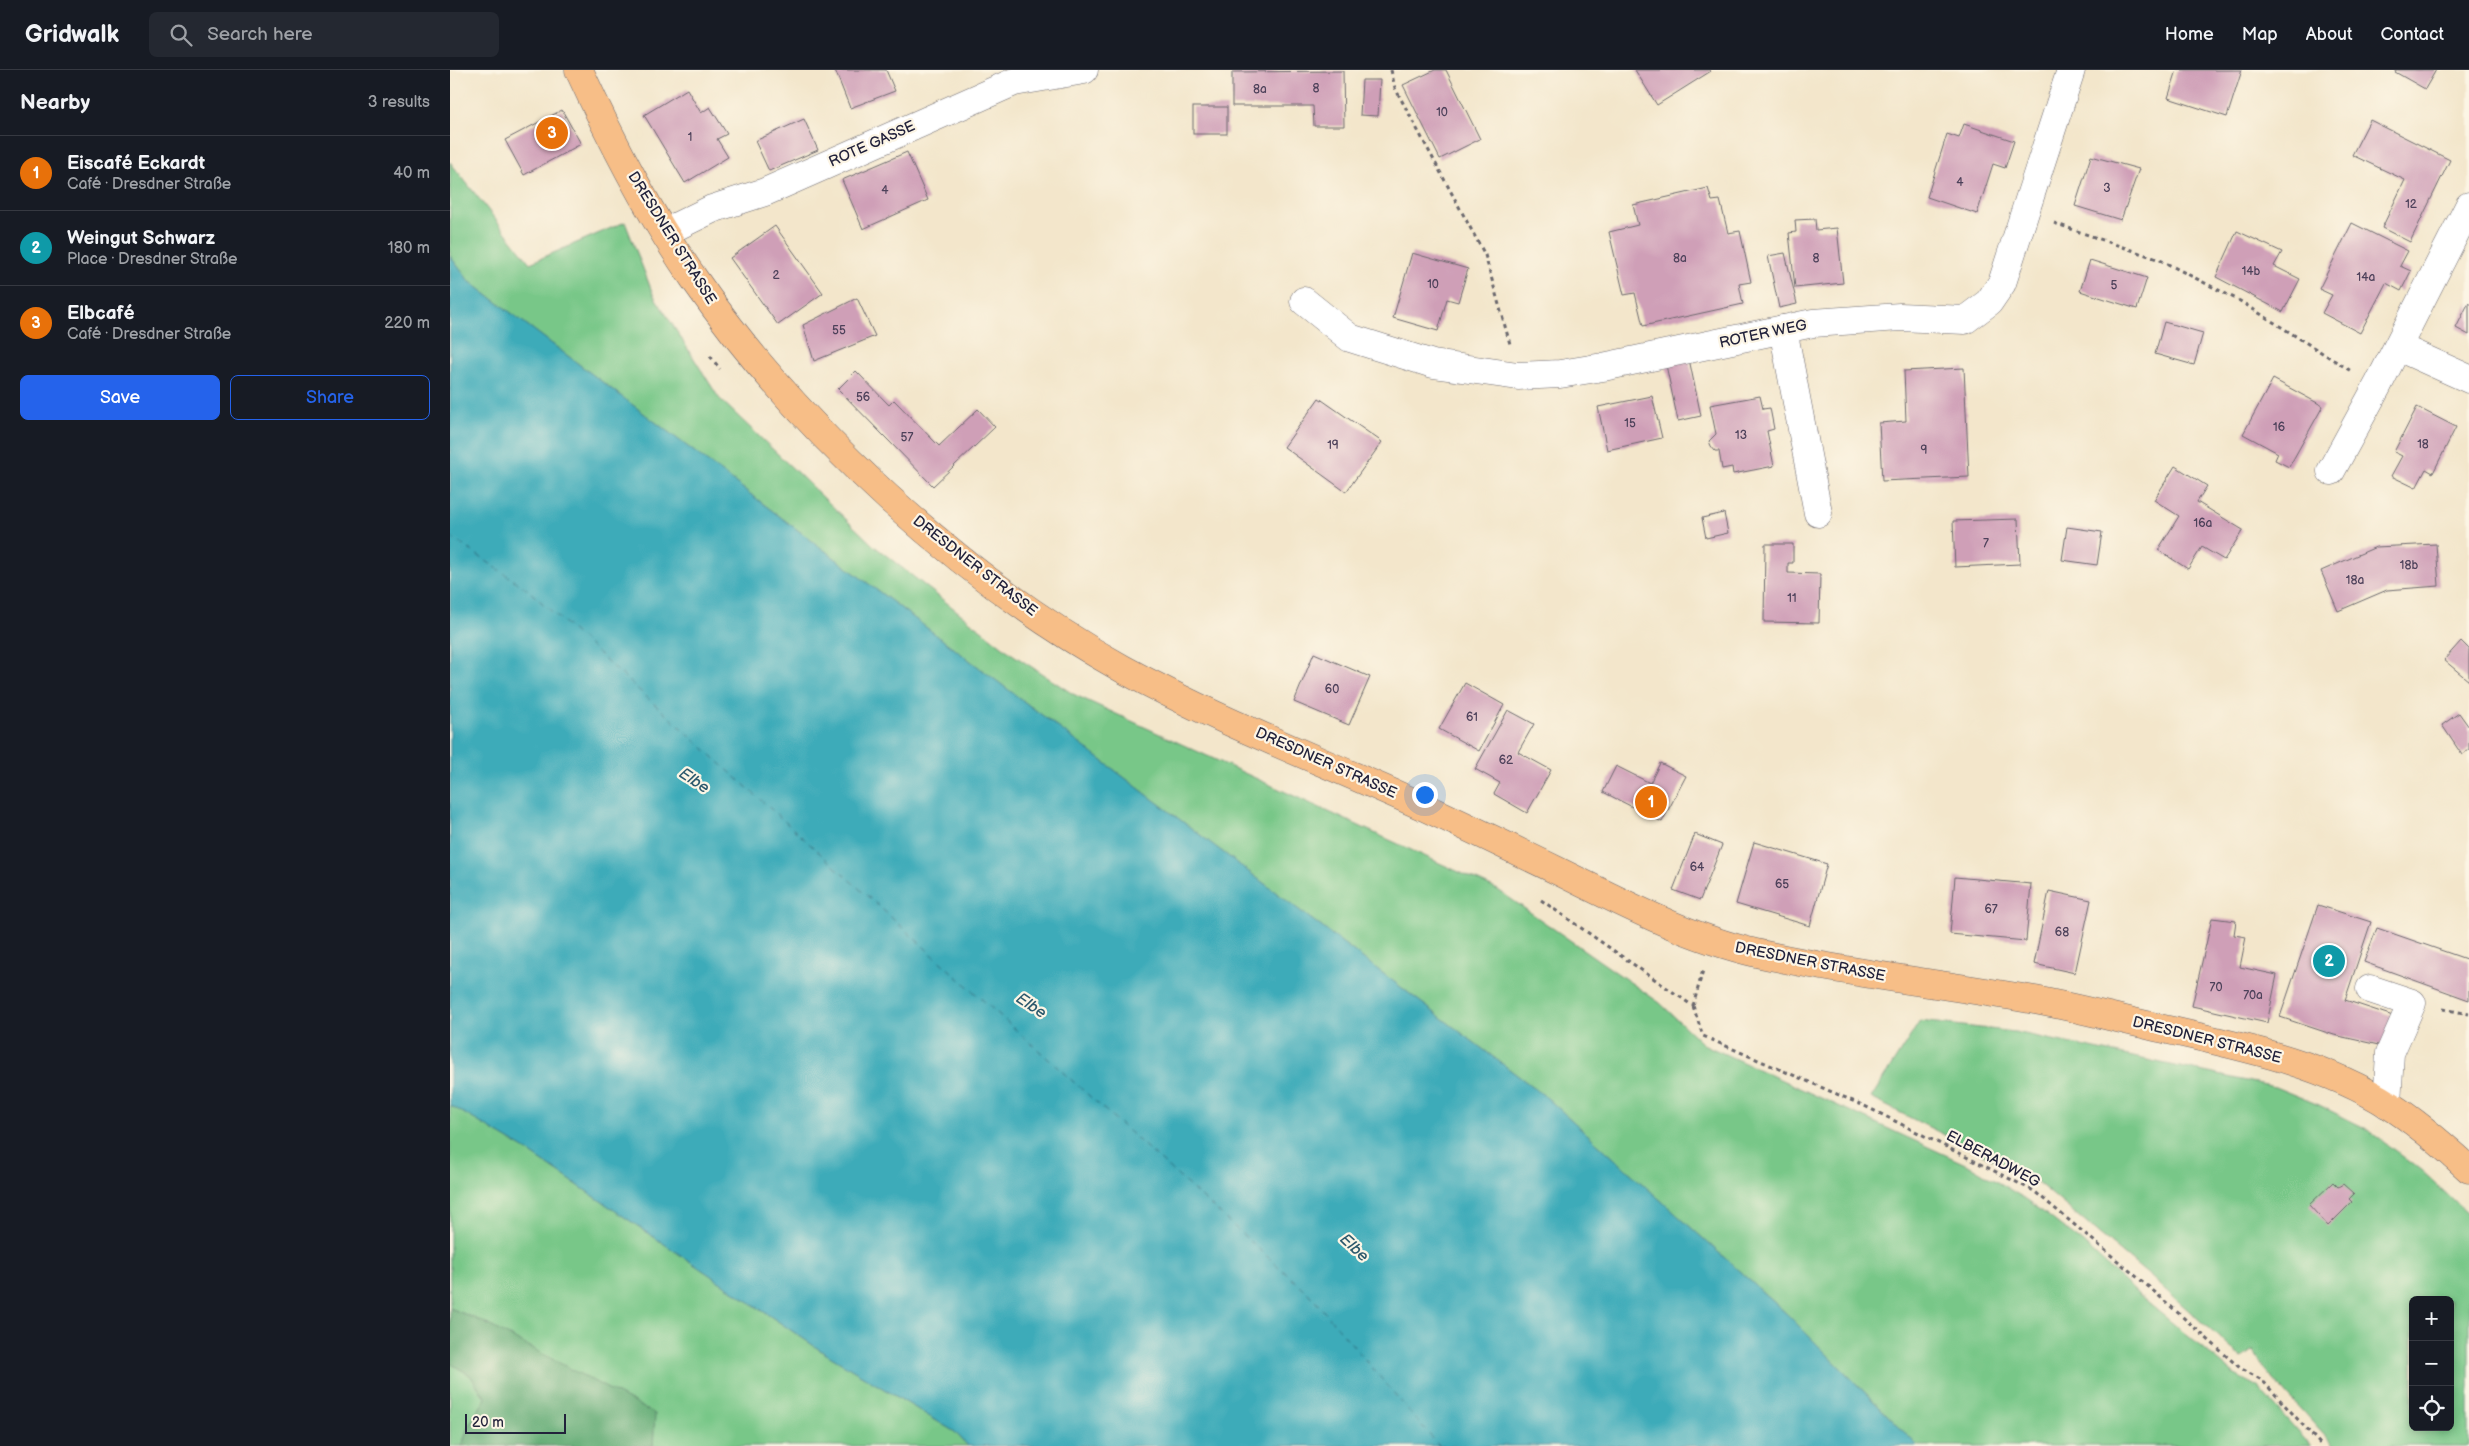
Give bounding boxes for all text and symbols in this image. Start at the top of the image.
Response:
search box [149,12,499,57]
text: Gridwalk [25,20,119,49]
icon: search [167,21,195,49]
text: Search here [207,23,312,46]
text: Home [2165,24,2214,45]
text: Map [2242,24,2278,45]
text: About [2306,24,2353,45]
text: Contact [2381,24,2444,45]
house number: 8 [1313,81,1320,96]
house number: 8a [1253,82,1267,97]
text: Nearby [20,90,90,115]
text: 3 results [368,93,430,112]
house number: 10 [1436,105,1448,120]
pin: 3 [536,114,568,152]
street label: ROTE GASSE [826,116,918,171]
house number: 1 [688,130,692,145]
text: Eiscafé Eckardt [67,152,205,175]
text: 1 [33,164,39,183]
text: 40 m [393,164,430,183]
street label: DRESDNER STRASSE [623,168,721,308]
text: Café · Dresdner Straße [67,175,231,194]
house number: 4 [1956,175,1964,190]
house number: 3 [2103,181,2111,196]
house number: 4 [881,183,889,198]
house number: 12 [2405,197,2417,212]
text: Weingut Schwarz [67,227,215,250]
text: 2 [31,239,41,258]
text: 180 m [388,239,430,258]
text: Place · Dresdner Straße [67,250,238,269]
house number: 8a [1673,251,1687,266]
house number: 8 [1813,251,1820,266]
house number: 14b [2242,264,2261,279]
house number: 2 [772,268,780,283]
house number: 14a [2357,270,2376,285]
house number: 10 [1427,277,1439,292]
house number: 5 [2111,278,2118,293]
text: Elbcafé [67,302,134,325]
text: 3 [31,314,41,333]
text: 220 m [384,314,430,333]
street label: ROTER WEG [1718,315,1808,353]
house number: 55 [832,323,846,338]
text: Café · Dresdner Straße [67,325,231,344]
button: Save [20,375,220,420]
button: Share [230,375,430,420]
house number: 56 [856,390,870,405]
house number: 15 [1624,416,1636,431]
house number: 16 [2273,420,2285,435]
house number: 13 [1735,428,1747,443]
house number: 57 [901,430,913,445]
house number: 18 [2417,437,2429,452]
house number: 19 [1327,438,1339,453]
house number: 9 [1921,443,1928,458]
street label: DRESDNER STRASSE [909,511,1041,621]
house number: 16a [2194,516,2213,531]
house number: 7 [1983,536,1989,551]
house number: 18b [2400,558,2418,573]
house number: 18a [2346,573,2364,588]
house number: 11 [1787,591,1797,606]
house number: 60 [1325,682,1339,697]
house number: 61 [1466,710,1478,725]
street label: DRESDNER STRASSE [1252,723,1400,803]
house number: 62 [1499,753,1513,768]
water label: Elbe [675,764,713,798]
your location [1412,782,1438,808]
pin: 1 [1635,783,1667,821]
house number: 64 [1690,860,1705,875]
house number: 65 [1775,877,1789,892]
house number: 67 [1984,902,1998,917]
house number: 68 [2055,925,2069,940]
street label: DRESDNER STRASSE [1733,938,1887,986]
pin: 2 [2313,942,2345,980]
house number: 70 [2210,980,2222,995]
house number: 70a [2243,988,2263,1003]
water label: Elbe [1012,989,1050,1023]
street label: DRESDNER STRASSE [2131,1012,2284,1068]
street label: ELBERADWEG [1943,1126,2043,1192]
water label: Elbe [1336,1230,1372,1266]
map controls [2409,1296,2454,1431]
button: + [2409,1296,2454,1341]
button: − [2409,1341,2454,1386]
button: locate [2409,1386,2454,1431]
scale bar [465,1411,566,1434]
text: 20 m [472,1414,504,1431]

